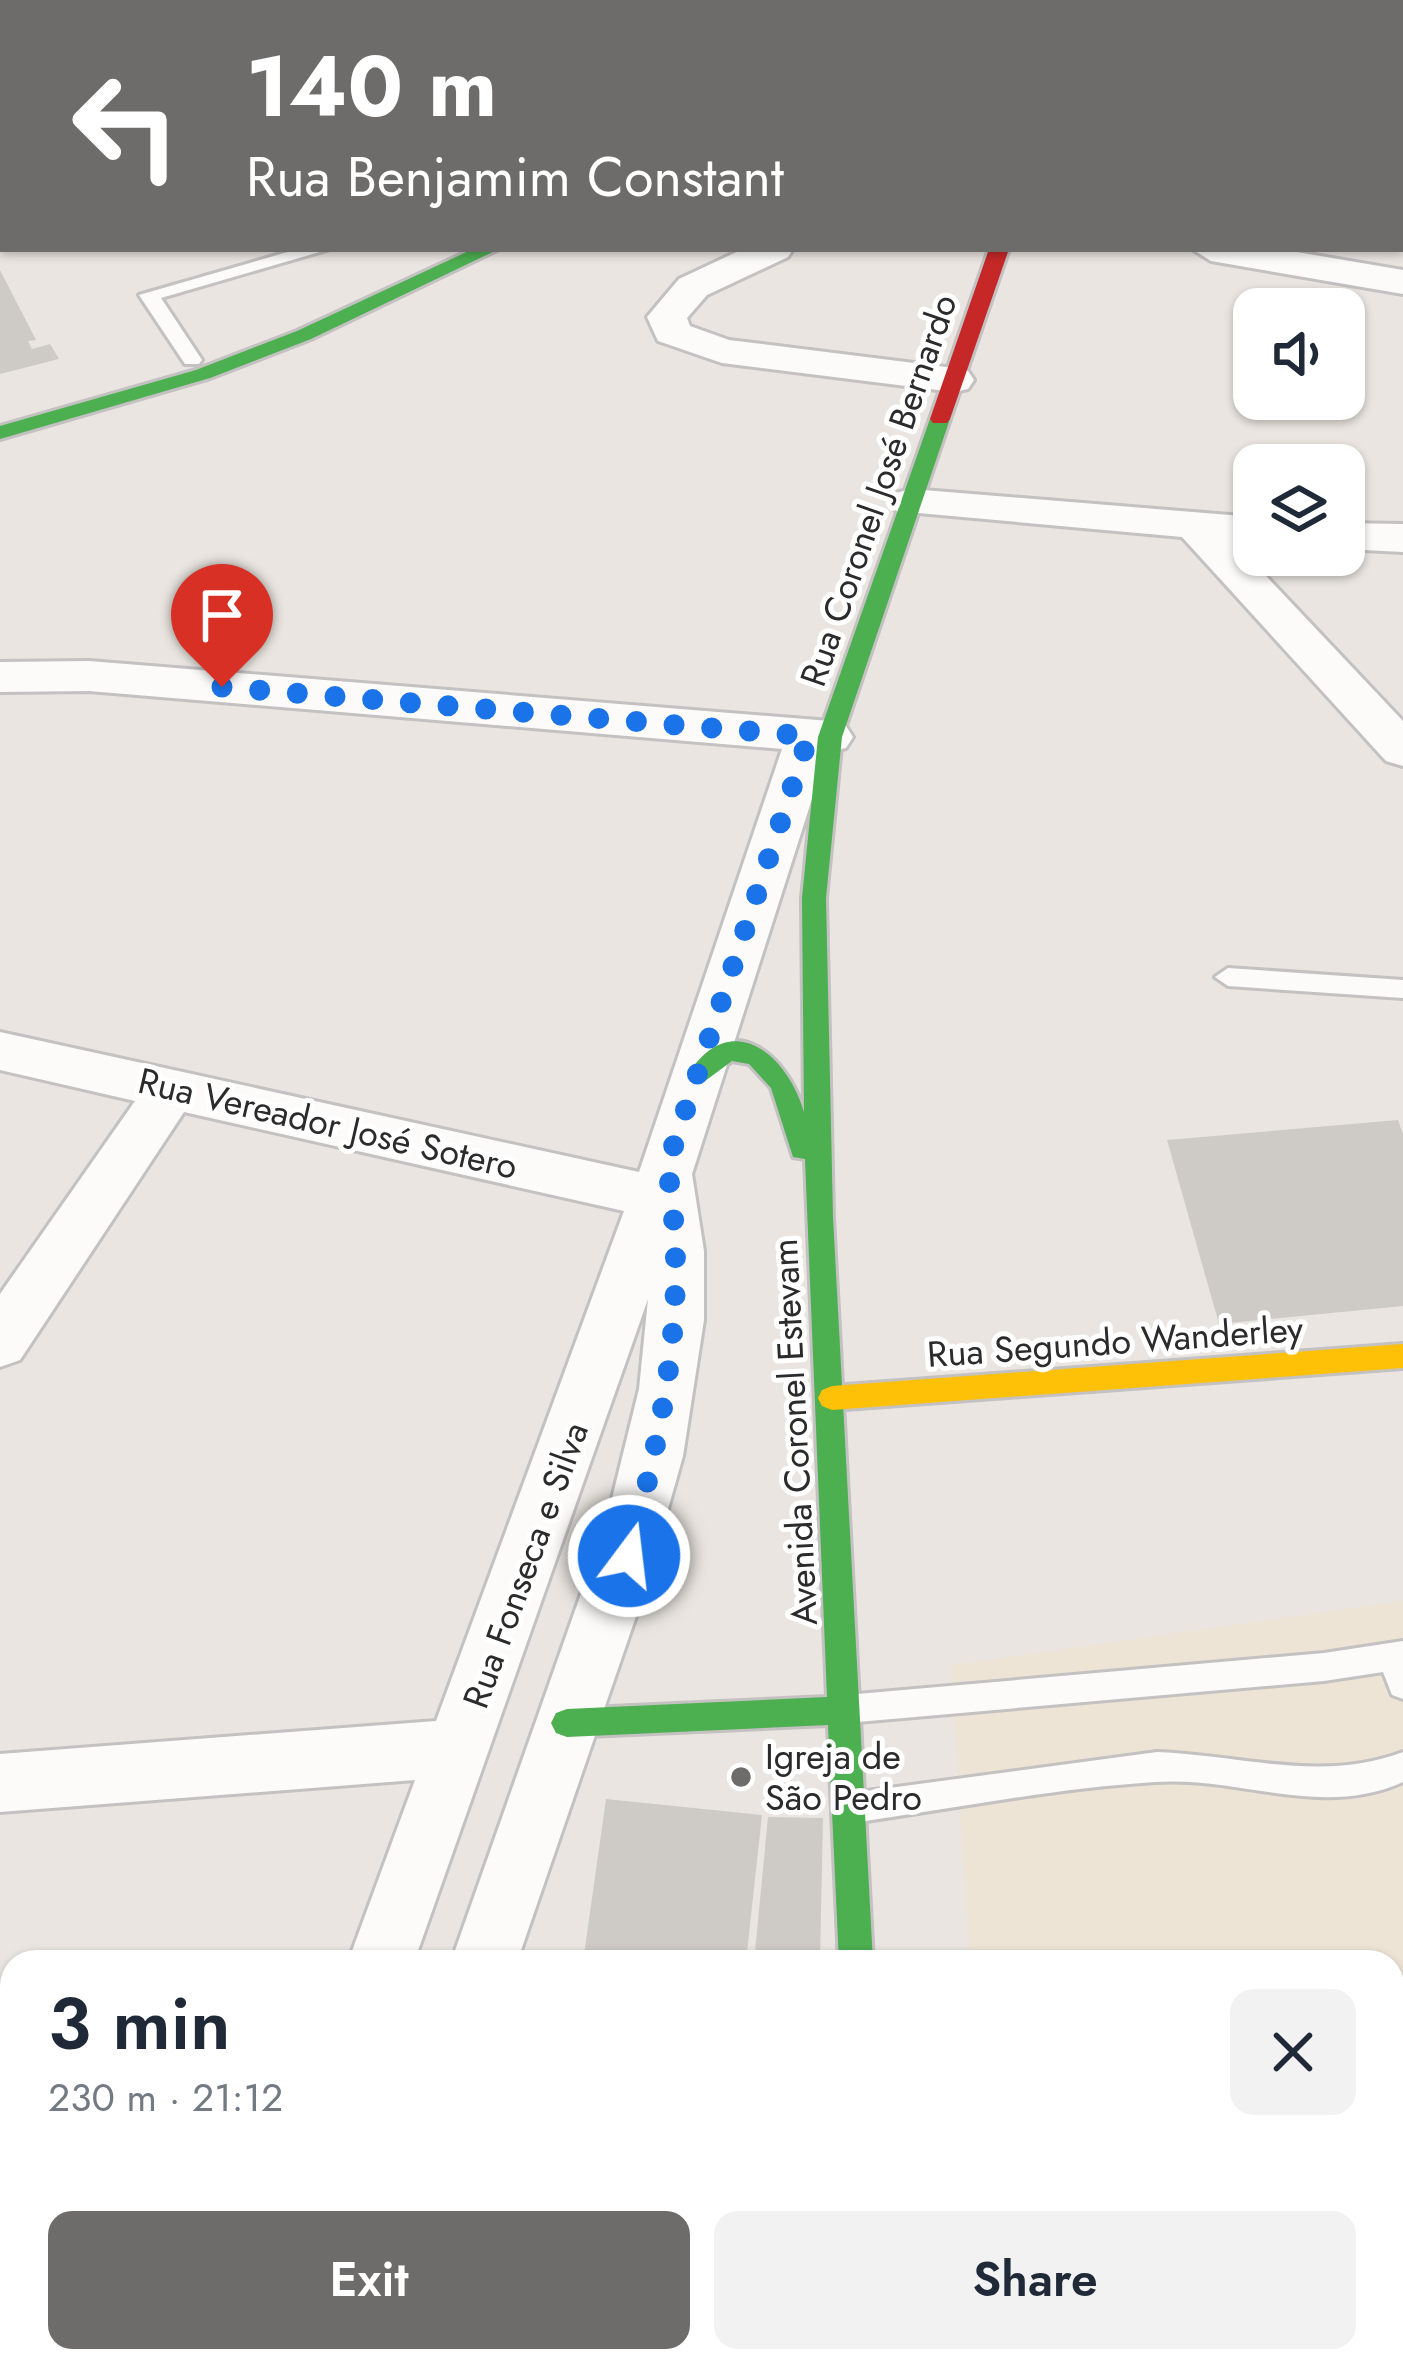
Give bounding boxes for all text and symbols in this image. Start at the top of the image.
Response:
text: 140 m [246,26,497,148]
icon: left [48,48,204,204]
text: Rua Benjamim Constant [246,138,784,216]
street label: Rua Coronel José Bernardo [786,287,970,693]
map controls [1233,288,1365,576]
button: sound [1233,288,1365,420]
button: layers [1233,444,1365,576]
pin [171,564,273,687]
icon: arrive [189,582,255,648]
street label: Rua Vereador José Sotero [133,1054,523,1192]
street label: Avenida Coronel Estevam [758,1237,830,1627]
street label: Rua Segundo Wanderley [925,1302,1305,1380]
street label: Rua Fonseca e Silva [449,1415,601,1715]
position arrow [566,1493,692,1619]
place label: Igreja de São Pedro [765,1730,922,1823]
marker: Igreja de São Pedro [728,1764,754,1790]
text: 3 min [48,1972,231,2076]
button: close [1230,1989,1356,2115]
text: 230 m · 21:12 [48,2069,283,2126]
button: Exit [48,2211,690,2349]
button: Share [714,2211,1356,2349]

